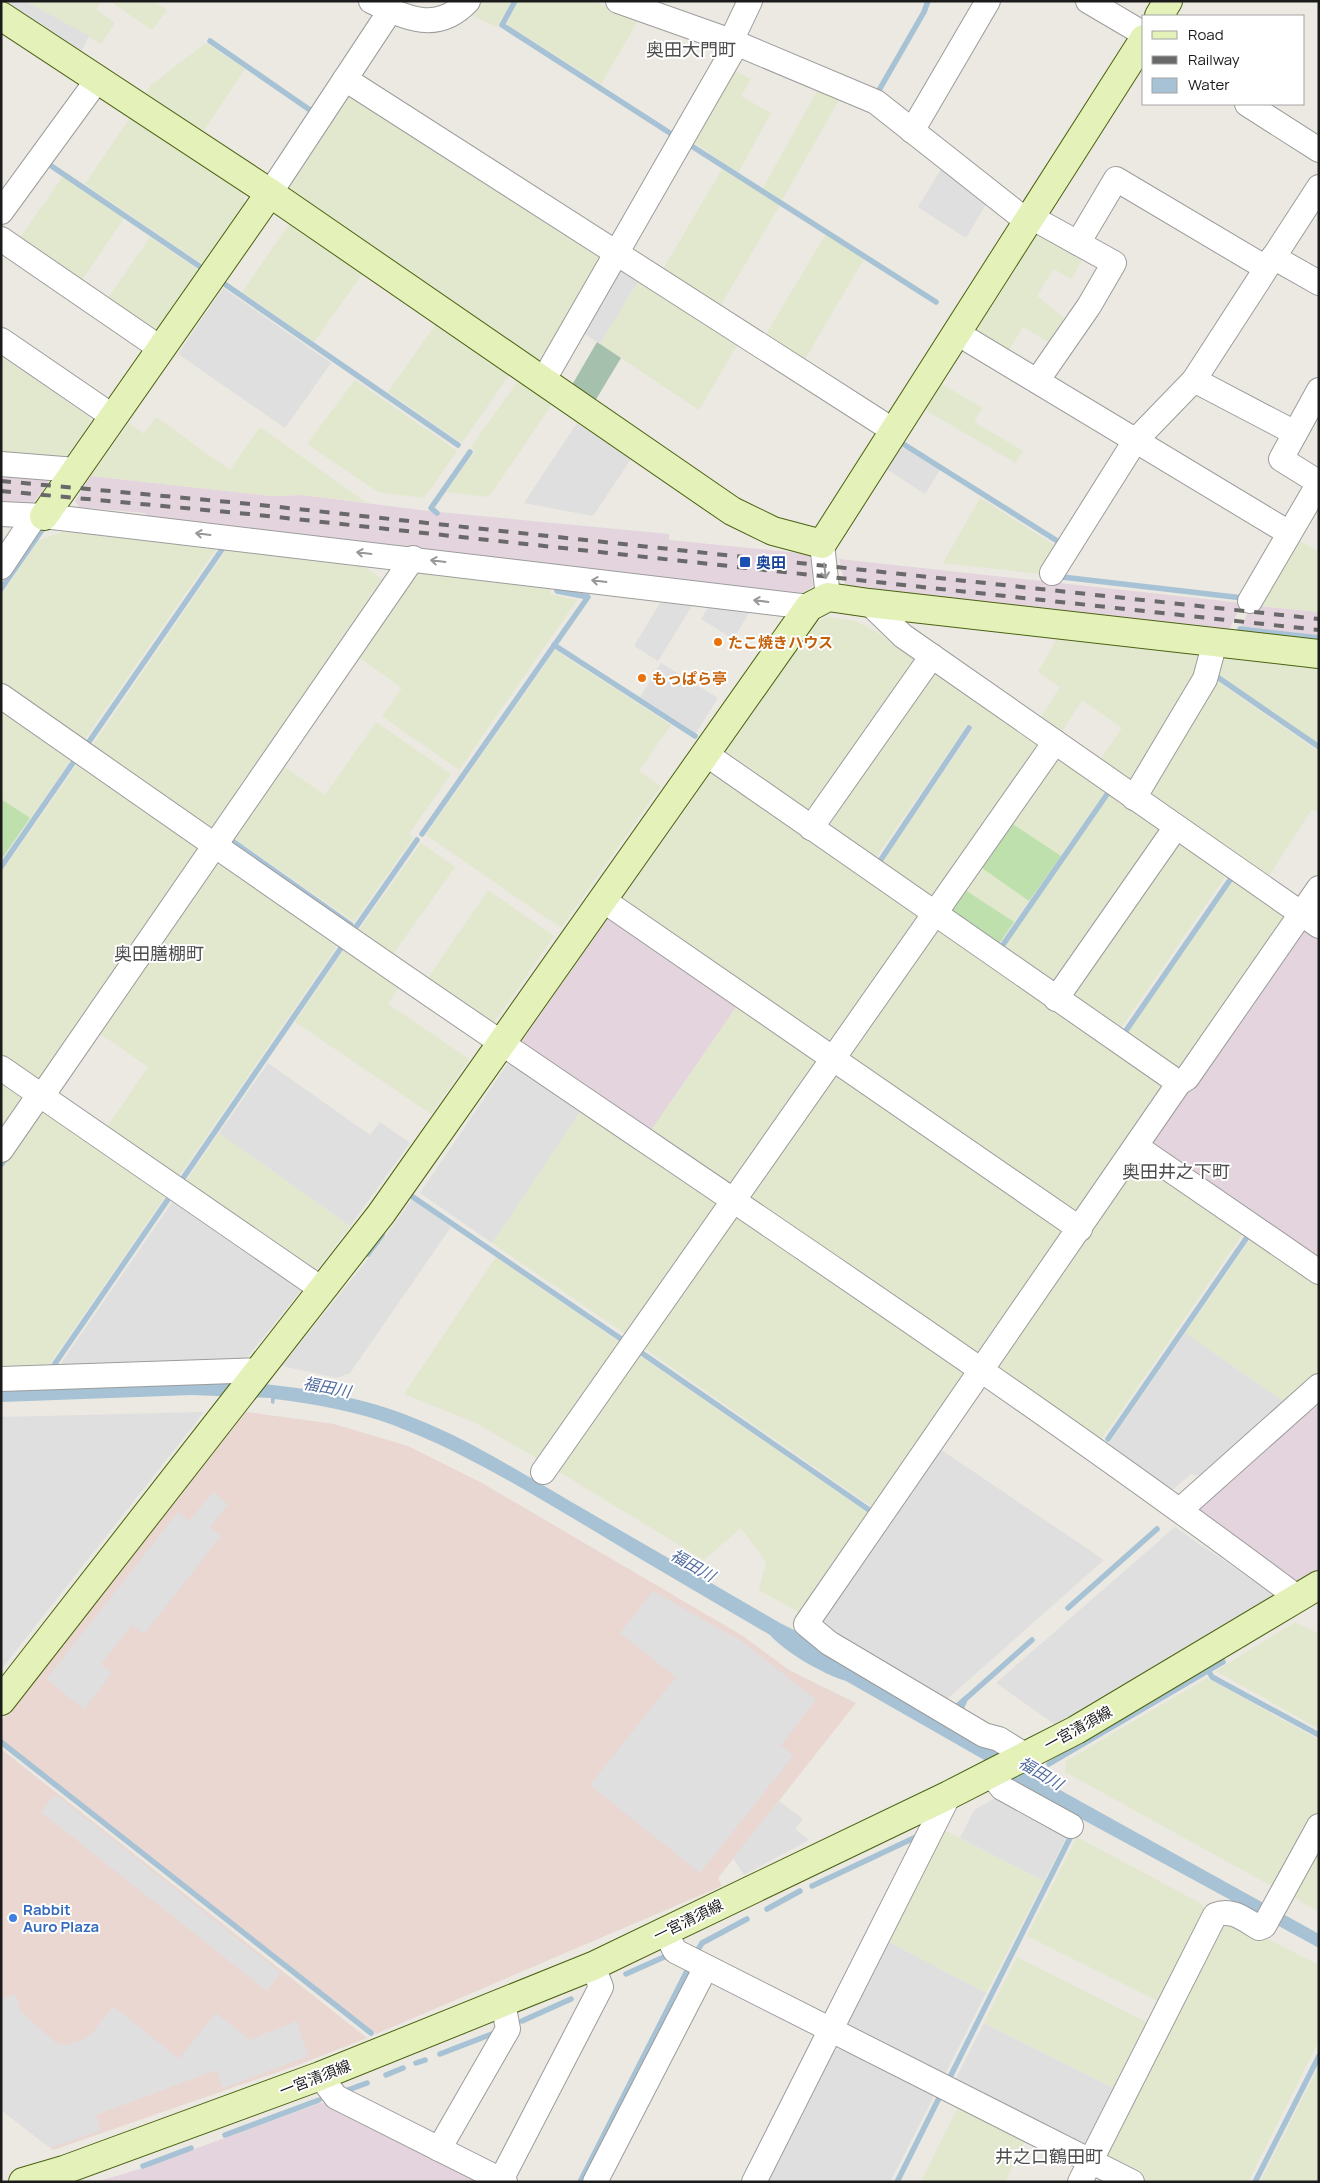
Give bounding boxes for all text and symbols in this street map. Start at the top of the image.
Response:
legend [1142,15,1305,105]
text: Road [1188,24,1224,45]
district label: 奥田大門町 [646,37,736,61]
text: Railway [1188,49,1240,70]
text: Water [1188,74,1230,95]
one-way arrow [195,529,211,539]
one-way arrow [357,548,373,558]
place label: 奥田 [756,552,786,573]
marker: 奥田 [738,555,752,569]
one-way arrow [430,556,446,566]
one-way arrow [821,562,831,578]
one-way arrow [592,576,608,586]
one-way arrow [753,596,769,606]
place label: たこ焼きハウス [728,632,833,653]
marker: たこ焼きハウス [712,636,724,648]
place label: もっぱら亭 [652,668,727,689]
marker: もっぱら亭 [636,672,648,684]
district label: 奥田膳棚町 [114,941,204,965]
district label: 奥田井之下町 [1122,1159,1230,1183]
water label: 福田川 [301,1372,355,1403]
water label: 福田川 [667,1543,721,1588]
street label: 一宮清須線 [1040,1701,1116,1755]
water label: 福田川 [1015,1751,1069,1796]
street label: 一宮清須線 [650,1894,726,1946]
place label: Rabbit Auro Plaza [23,1899,99,1937]
marker: Rabbit Auro Plaza [7,1912,19,1924]
street label: 一宮清須線 [276,2055,354,2101]
district label: 井之口鶴田町 [995,2144,1103,2168]

